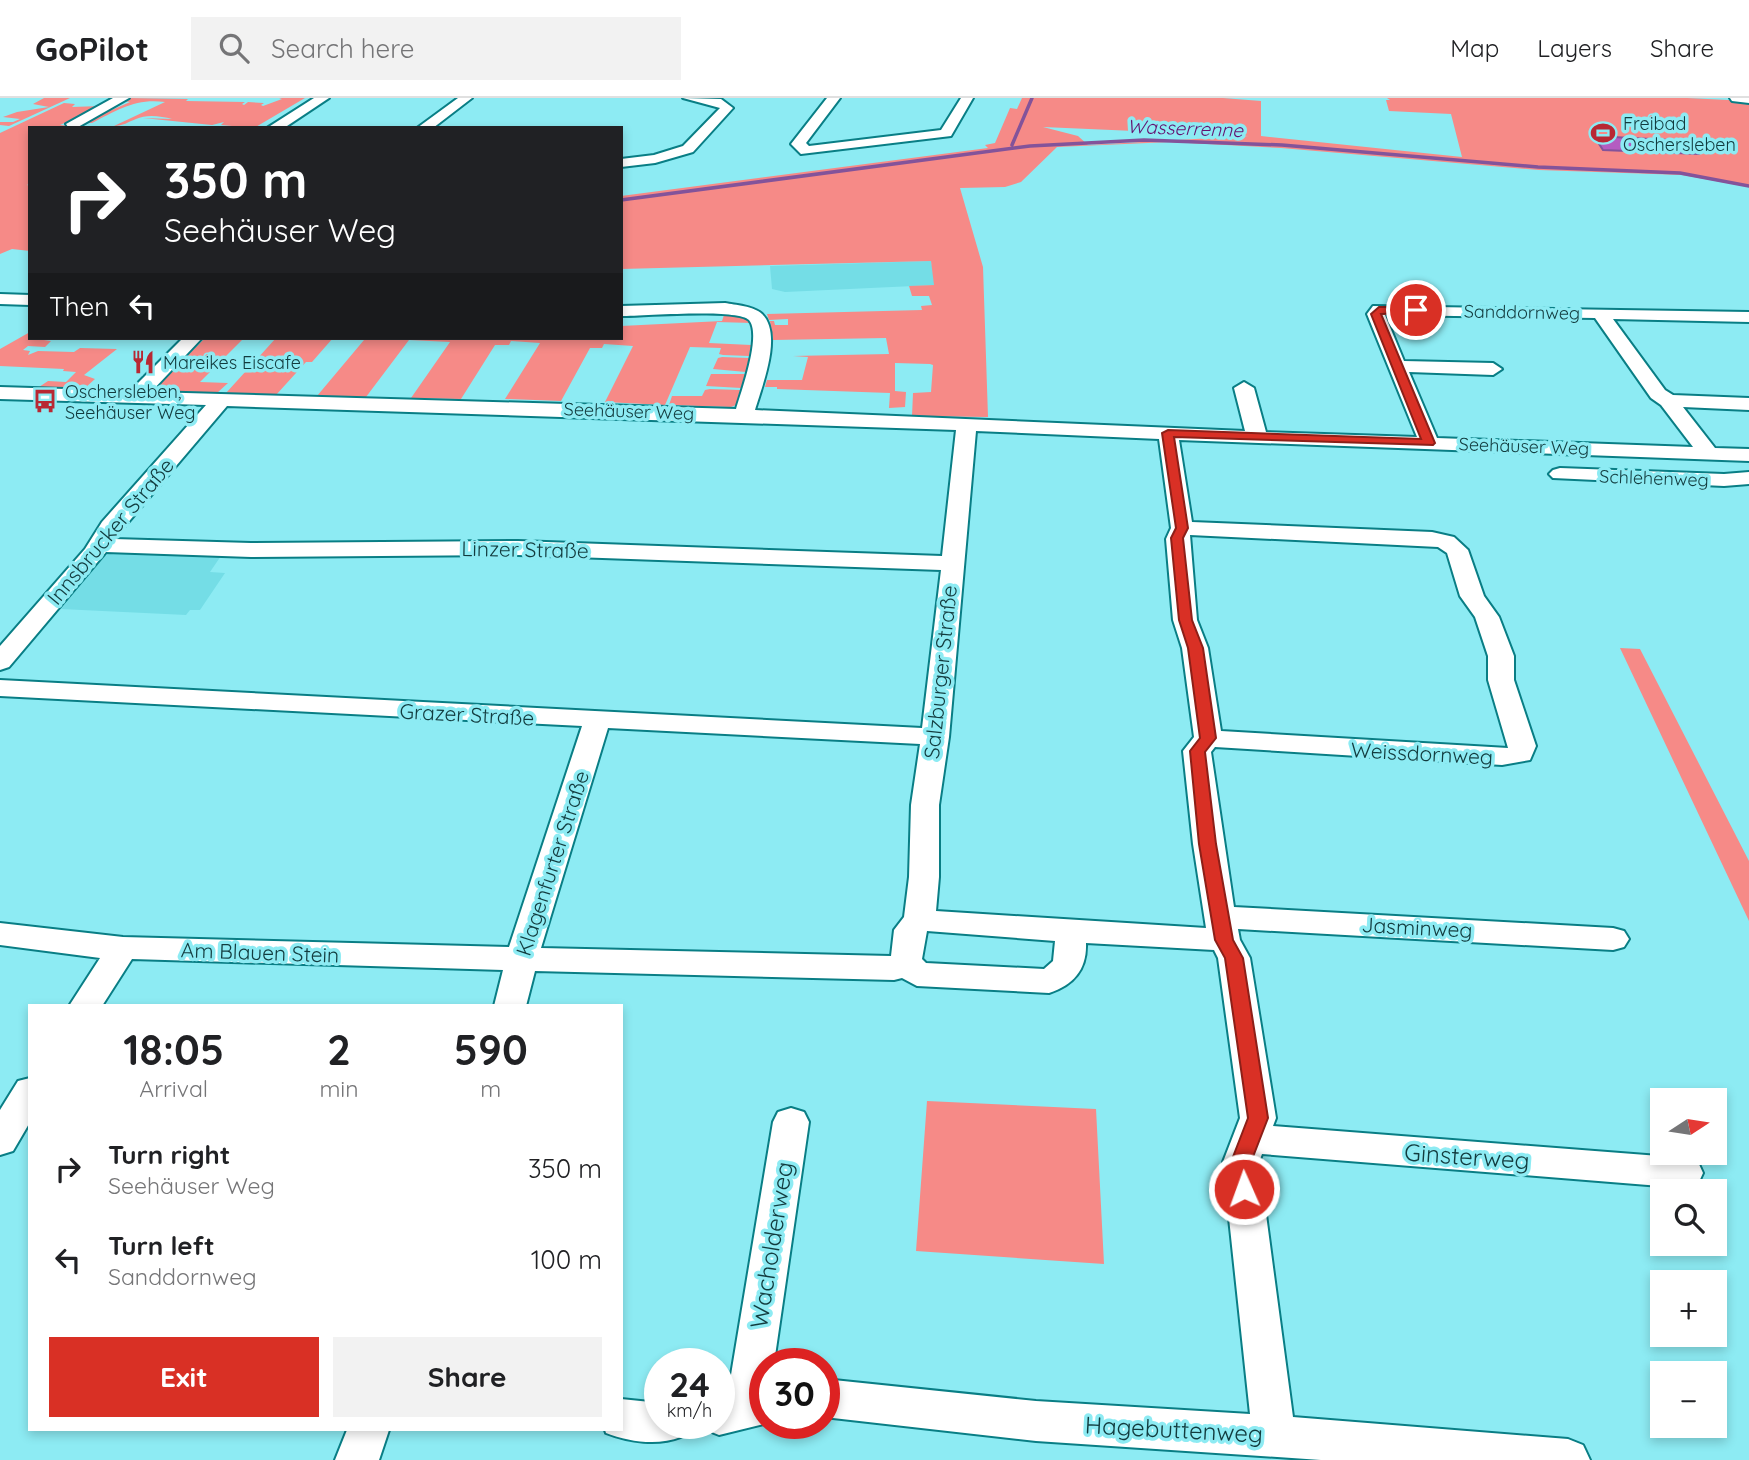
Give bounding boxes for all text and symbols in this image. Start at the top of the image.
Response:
search box [191,17,681,80]
text: GoPilot [35,28,149,69]
icon: search [215,29,253,67]
text: Search here [271,32,414,65]
text: Map [1450,33,1499,63]
text: Layers [1537,33,1612,63]
text: Share [1650,33,1714,63]
place label: Freibad Oschersleben [1623,112,1736,156]
water label: Wasserrenne [1127,114,1245,142]
sports icon: Freibad Oschersleben [1589,119,1617,147]
text: 350 m [164,149,308,210]
icon: right [49,154,140,245]
text: Seehäuser Weg [164,210,396,250]
pin [1386,280,1446,340]
icon: left [123,287,161,325]
text: Then [49,290,109,323]
icon: arrive [1397,291,1435,329]
street label: Sanddornweg [1464,299,1580,325]
restaurant icon: Mareikes Eiscafe [129,348,157,376]
place label: Mareikes Eiscafe [163,351,301,374]
place label: Oschersleben, Seehäuser Weg [65,380,196,424]
bus stop icon: Oschersleben, Seehäuser Weg [31,387,59,415]
street label: Seehäuser Weg [563,397,695,425]
street label: Seehäuser Weg [1458,432,1590,460]
street label: Innsbrucker Straße [41,452,179,610]
street label: Schlehenweg [1599,465,1709,491]
street label: Linzer Straße [461,535,589,563]
street label: Salzburger Straße [918,584,962,760]
street label: Grazer Straße [399,697,535,731]
street label: Weissdornweg [1350,736,1494,770]
street label: Klagenfurter Straße [510,767,594,959]
street label: Jasminweg [1361,911,1473,943]
street label: Am Blauen Stein [180,936,340,968]
text: 18:05 [123,1023,224,1076]
text: 2 [327,1023,351,1076]
text: 590 [454,1023,528,1076]
text: Arrival [139,1074,208,1103]
text: min [319,1074,359,1103]
text: m [480,1074,501,1103]
north arrow [1650,1088,1727,1166]
map controls [1650,1088,1727,1438]
street label: Ginsterweg [1403,1137,1531,1175]
text: Turn right [108,1138,230,1171]
icon: right [49,1150,87,1188]
text: 350 m [528,1152,602,1185]
position arrow [1207,1152,1281,1226]
street label: Wacholderweg [743,1160,799,1330]
text: Seehäuser Weg [108,1171,275,1200]
button: search [1650,1179,1727,1256]
text: Turn left [108,1229,215,1262]
icon: left [49,1241,87,1279]
text: 100 m [531,1243,602,1276]
text: Sanddornweg [108,1262,257,1291]
button: + [1650,1270,1727,1347]
button: Exit [49,1337,319,1417]
button: Share [333,1337,602,1417]
speed limit sign: 30 [749,1348,840,1439]
button: − [1650,1361,1727,1438]
text: 24 [669,1362,710,1406]
text: km/h [667,1399,712,1422]
street label: Hagebuttenweg [1084,1409,1264,1449]

